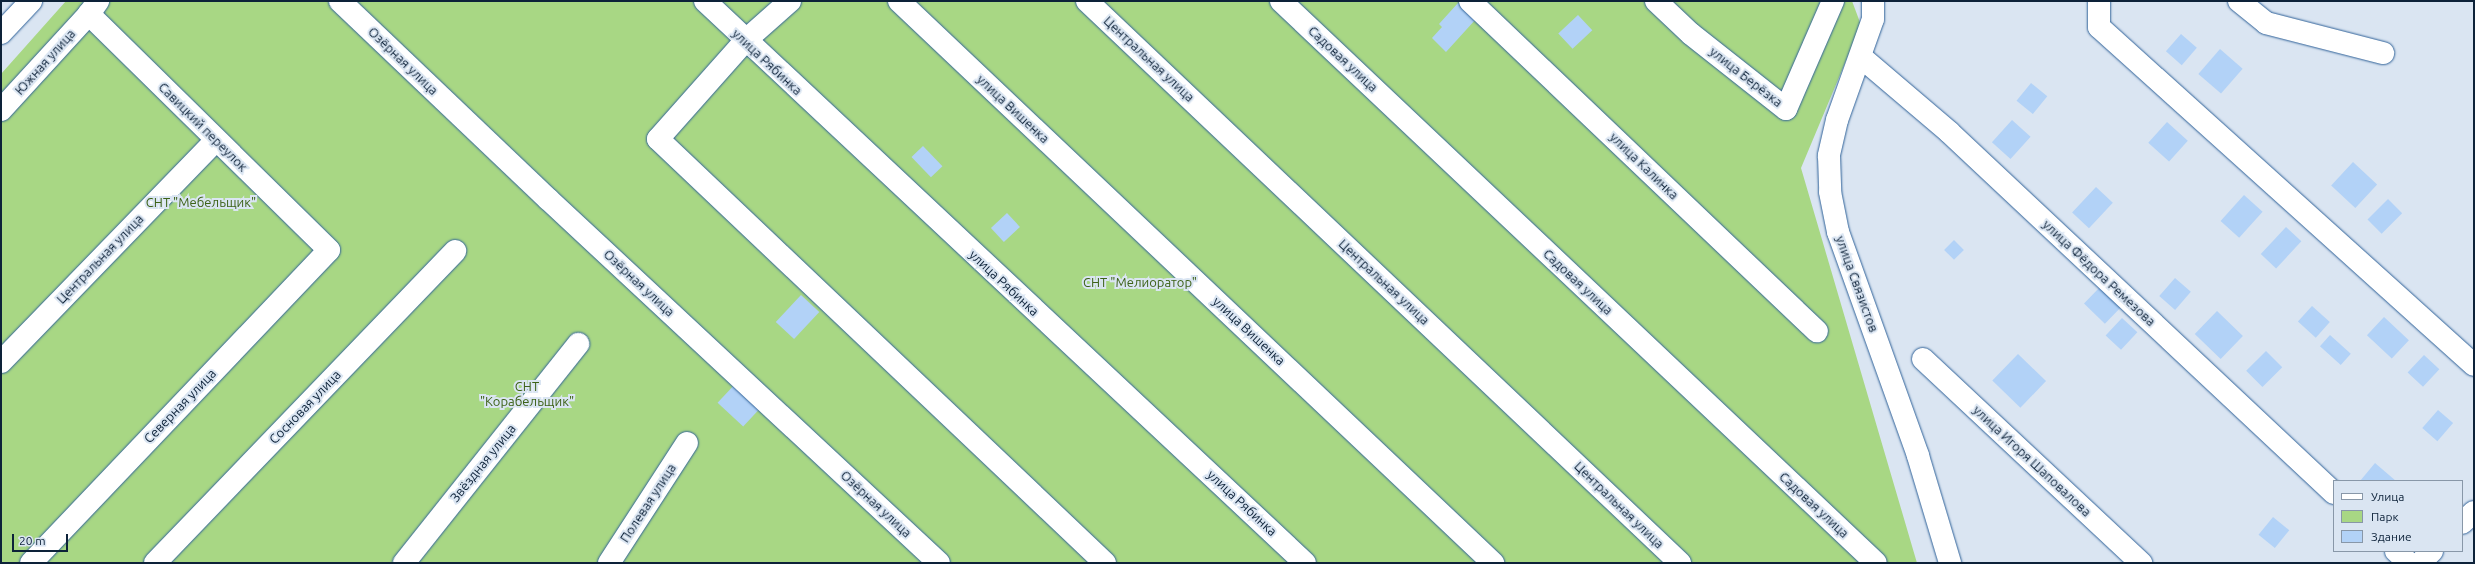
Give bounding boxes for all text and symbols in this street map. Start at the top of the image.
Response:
street label: Центральная улица [1100,13,1198,105]
street label: Садовая улица [1305,23,1381,95]
street label: Озёрная улица [365,24,441,98]
street label: Южная улица [12,26,78,98]
street label: улица Рябинка [729,26,805,98]
street label: улица Берёзка [1706,44,1786,110]
street label: улица Вишенка [974,72,1052,146]
street label: Савицкий переулок [155,79,251,175]
street label: улица Калинка [1606,129,1682,203]
park label: СНТ "Мебельщик" [146,194,256,210]
street label: Центральная улица [53,211,147,307]
street label: улица Фёдора Ремезова [2039,217,2159,329]
street label: улица Связистов [1832,234,1882,334]
street label: Центральная улица [1335,236,1433,328]
street label: Озёрная улица [600,246,678,320]
street label: Садовая улица [1540,246,1616,318]
street label: улица Рябинка [966,247,1042,319]
park label: СНТ "Мелиоратор" [1083,274,1197,290]
street label: улица Вишенка [1210,294,1288,368]
street label: Северная улица [141,366,219,446]
street label: Сосновая улица [266,367,344,447]
park label: СНТ "Корабельщик" [480,379,574,410]
street label: улица Игоря Шаповалова [1970,402,2094,520]
street label: Звёздная улица [447,421,519,505]
street label: Центральная улица [1571,458,1667,552]
street label: Полевая улица [617,461,679,545]
street label: Озёрная улица [837,467,915,541]
street label: улица Рябинка [1204,467,1280,539]
street label: Садовая улица [1776,469,1852,541]
legend [2333,480,2463,552]
text: Улица [2371,490,2404,503]
text: Парк [2371,510,2399,523]
scale bar [14,526,70,552]
text: Здание [2371,530,2412,543]
text: 20 m [19,534,46,547]

